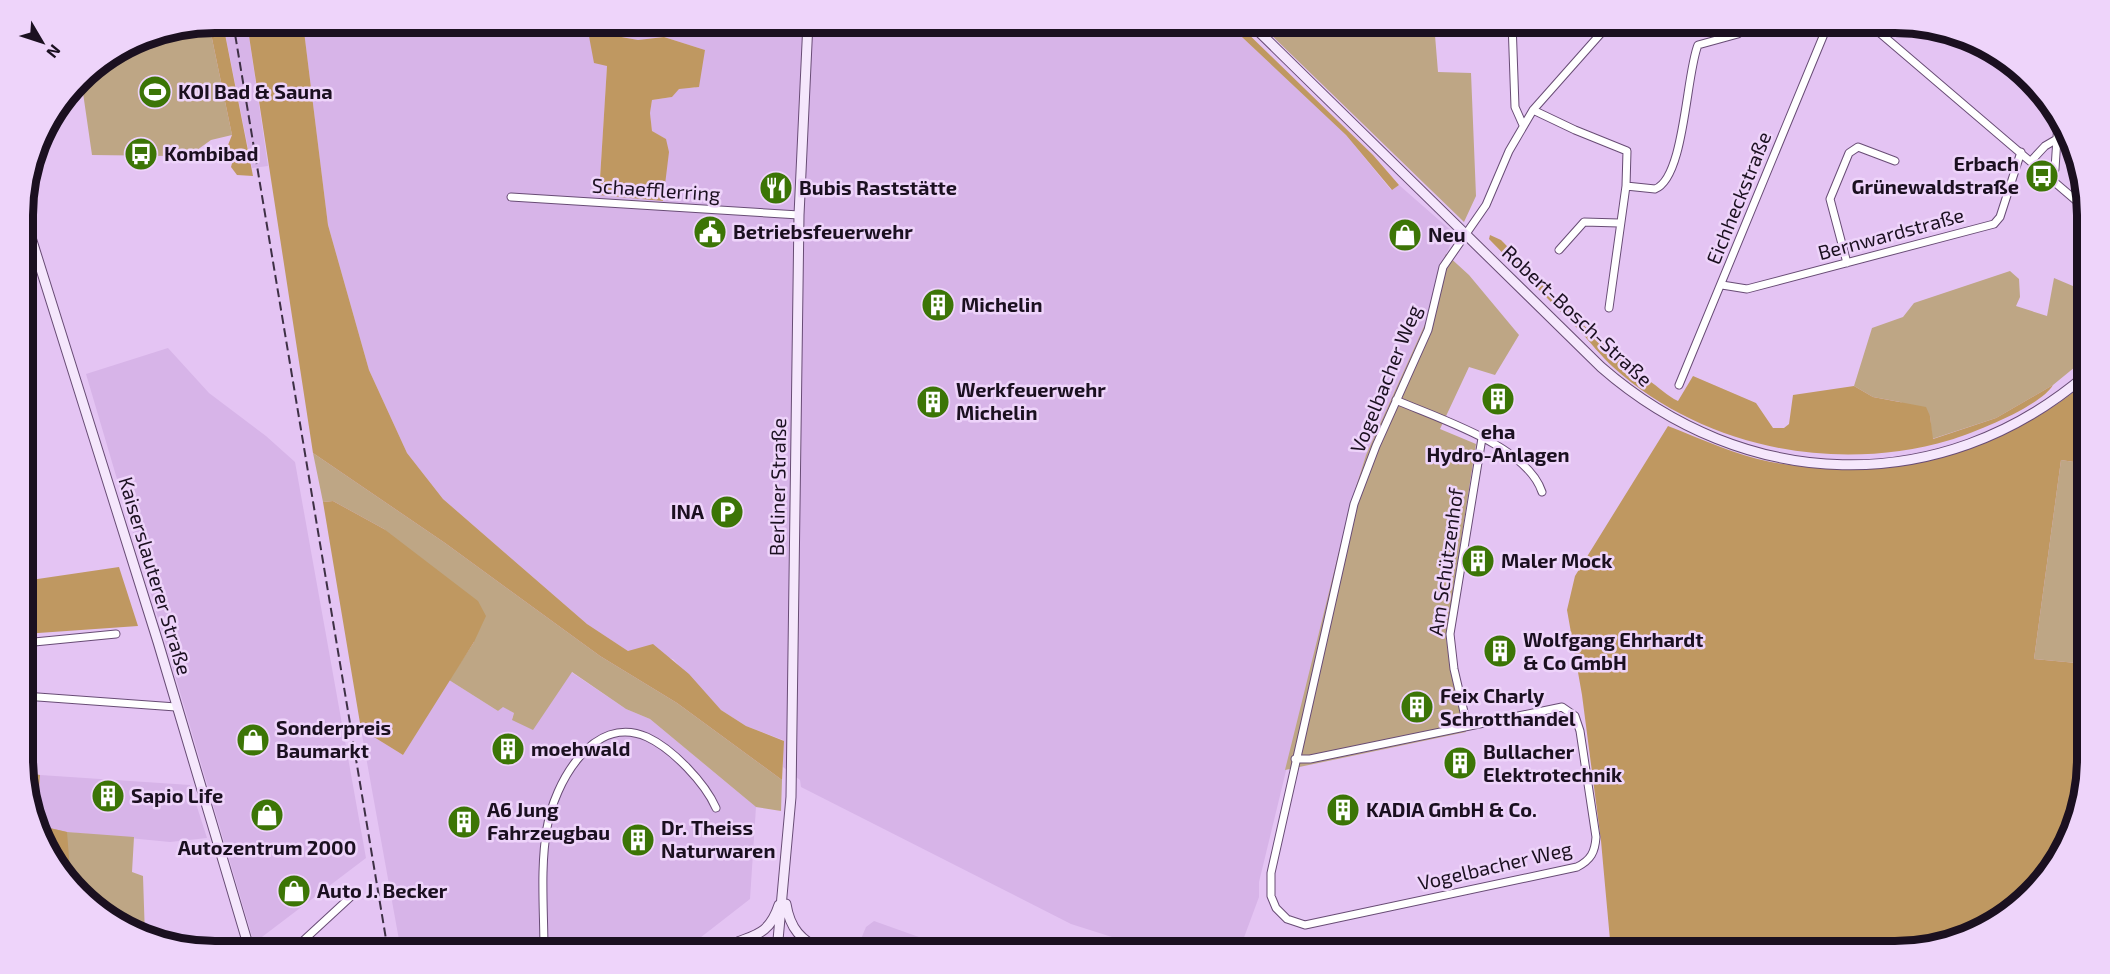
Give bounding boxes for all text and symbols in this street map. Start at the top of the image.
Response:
north arrow [12,12,72,72]
text: N [43,41,65,62]
sports icon: KOI Bad & Sauna [137,74,173,110]
place label: KOI Bad & Sauna [178,79,333,103]
street label: Eichheckstraße [1701,128,1776,267]
bus stop icon: Kombibad [123,136,159,172]
place label: Kombibad [164,141,258,165]
place label: Erbach Grünewaldstraße [1851,151,2019,198]
bus stop icon: Erbach Grünewaldstraße [2024,158,2060,194]
restaurant icon: Bubis Raststätte [758,170,794,206]
street label: Schaefflerring [591,173,721,205]
place label: Bubis Raststätte [799,175,957,199]
street label: Bernwardstraße [1815,202,1967,264]
public building icon: Betriebsfeuerwehr [692,214,728,250]
shop icon: Neu [1387,217,1423,253]
place label: Betriebsfeuerwehr [733,219,913,243]
place label: Neu [1428,222,1466,246]
street label: Robert-Bosch-Straße [1498,240,1658,391]
building icon: Michelin [920,287,956,323]
place label: Michelin [961,292,1042,316]
street label: Vogelbacher Weg [1344,301,1426,456]
place label: Werkfeuerwehr Michelin [956,377,1106,424]
building icon: eha Hydro-Anlagen [1480,381,1516,417]
building icon: Werkfeuerwehr Michelin [915,384,951,420]
street label: Berliner Straße [764,418,790,556]
place label: eha Hydro-Anlagen [1426,419,1570,467]
street label: Kaiserslauterer Straße [114,474,198,678]
street label: Am Schützenhof [1423,486,1467,637]
parking icon: INA [709,494,745,530]
place label: INA [671,499,705,523]
building icon: Maler Mock [1460,543,1496,579]
place label: Maler Mock [1501,548,1613,572]
place label: Wolfgang Ehrhardt & Co GmbH [1523,627,1703,674]
building icon: Wolfgang Ehrhardt & Co GmbH [1482,633,1518,669]
place label: Feix Charly Schrotthandel [1440,683,1576,730]
building icon: Feix Charly Schrotthandel [1399,689,1435,725]
place label: Sonderpreis Baumarkt [276,715,391,762]
shop icon: Sonderpreis Baumarkt [235,722,271,758]
building icon: moehwald [490,731,526,767]
place label: moehwald [531,736,631,760]
place label: Bullacher Elektrotechnik [1483,739,1623,786]
building icon: Bullacher Elektrotechnik [1442,745,1478,781]
building icon: Sapio Life [90,778,126,814]
place label: Sapio Life [131,783,223,807]
building icon: KADIA GmbH & Co. [1325,792,1361,828]
shop icon: Autozentrum 2000 [249,797,285,833]
place label: A6 Jung Fahrzeugbau [487,797,610,844]
place label: KADIA GmbH & Co. [1366,797,1537,821]
building icon: A6 Jung Fahrzeugbau [446,804,482,840]
place label: Dr. Theiss Naturwaren [661,815,775,862]
building icon: Dr. Theiss Naturwaren [620,822,656,858]
place label: Autozentrum 2000 [178,835,356,859]
street label: Vogelbacher Weg [1415,836,1574,894]
shop icon: Auto J. Becker [276,873,312,909]
place label: Auto J. Becker [317,878,448,902]

